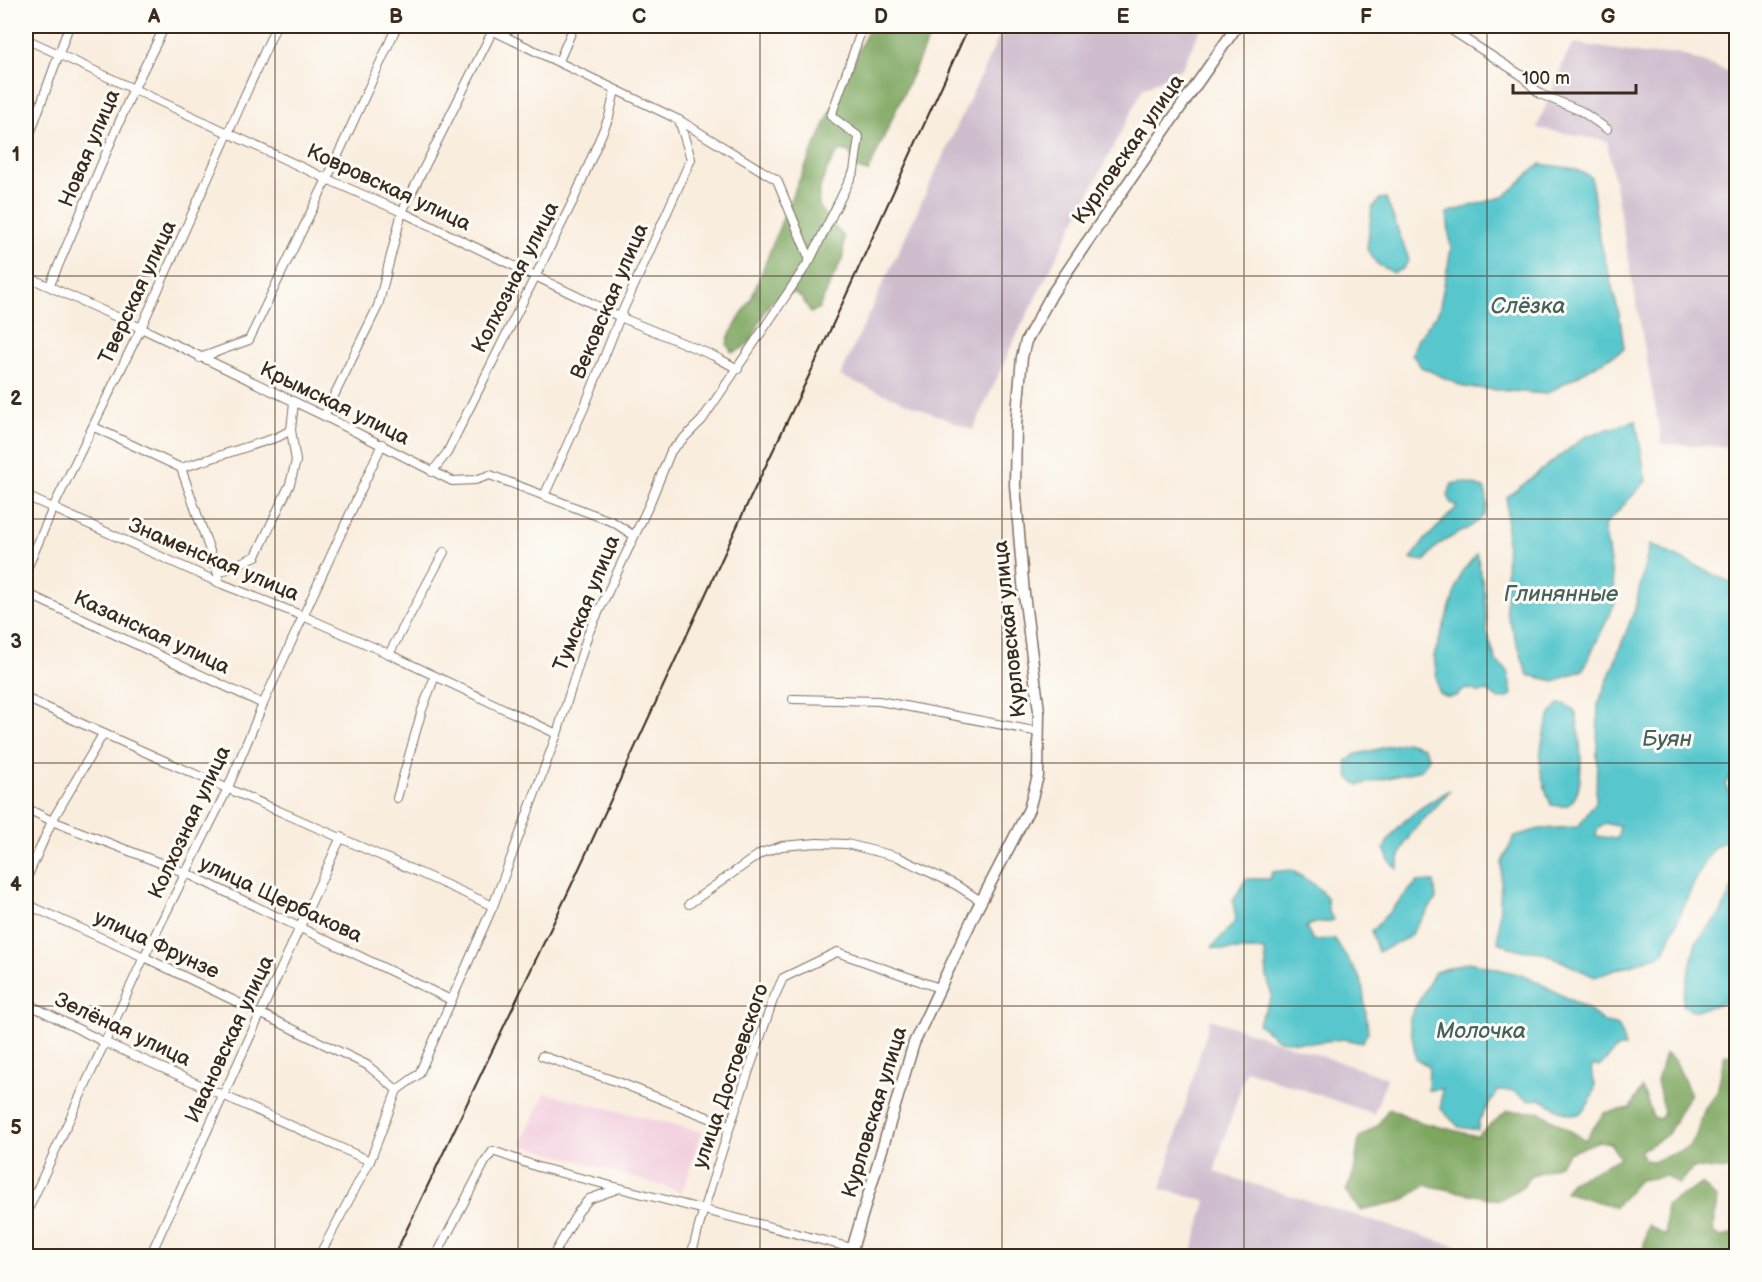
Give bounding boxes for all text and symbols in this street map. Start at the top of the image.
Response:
text: A [147,5,161,29]
text: B [389,5,403,29]
text: C [632,5,646,29]
text: D [874,5,888,29]
text: E [1117,5,1130,29]
text: F [1360,5,1372,29]
text: G [1601,5,1616,29]
scale bar [1513,57,1636,95]
text: 100 m [1522,68,1570,89]
street label: Курловская улица [1067,69,1190,229]
street label: Новая улица [53,85,126,211]
street label: Ковровская улица [303,138,475,237]
text: 1 [12,143,20,167]
street label: Колхозная улица [467,197,565,357]
street label: Тверская улица [93,216,182,368]
street label: Вековская улица [565,219,654,383]
water label: Слёзка [1491,293,1565,320]
street label: Крымская улица [256,356,414,451]
text: 2 [10,387,22,411]
street label: Знаменская улица [125,512,303,607]
street label: Тумская улица [548,531,625,675]
street label: Курловская улица [988,539,1031,719]
water label: Глинянные [1504,581,1619,608]
street label: Казанская улица [70,585,234,680]
text: 3 [10,630,22,654]
water label: Буян [1642,726,1692,753]
street label: Колхозная улица [143,741,236,903]
street label: улица Щербакова [195,851,367,948]
text: 4 [10,873,22,897]
street label: улица Фрунзе [90,905,224,984]
street label: Ивановская улица [180,951,279,1127]
street label: улица Достоевского [687,981,774,1172]
street label: Зелёная улица [51,987,195,1072]
water label: Молочка [1436,1018,1526,1045]
street label: Курловская улица [837,1023,913,1201]
text: 5 [10,1116,22,1140]

